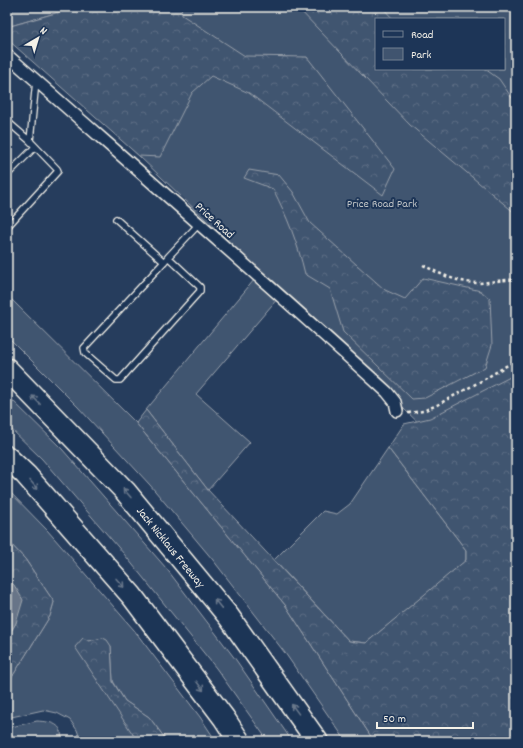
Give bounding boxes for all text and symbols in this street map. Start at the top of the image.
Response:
north arrow [18,18,58,58]
legend [375,18,505,70]
text: N [36,24,50,40]
text: Road [411,27,433,44]
text: Park [411,47,432,64]
park label: Price Road Park [347,196,417,213]
street label: Price Road [191,199,237,243]
one-way arrow [32,395,41,405]
one-way arrow [30,480,39,490]
one-way arrow [122,488,131,498]
street label: Jack Nicklaus Freeway [132,504,209,593]
one-way arrow [116,578,125,588]
one-way arrow [214,599,223,610]
one-way arrow [195,680,204,691]
one-way arrow [291,704,299,715]
scale bar [377,704,473,730]
text: 50 m [383,711,406,728]

